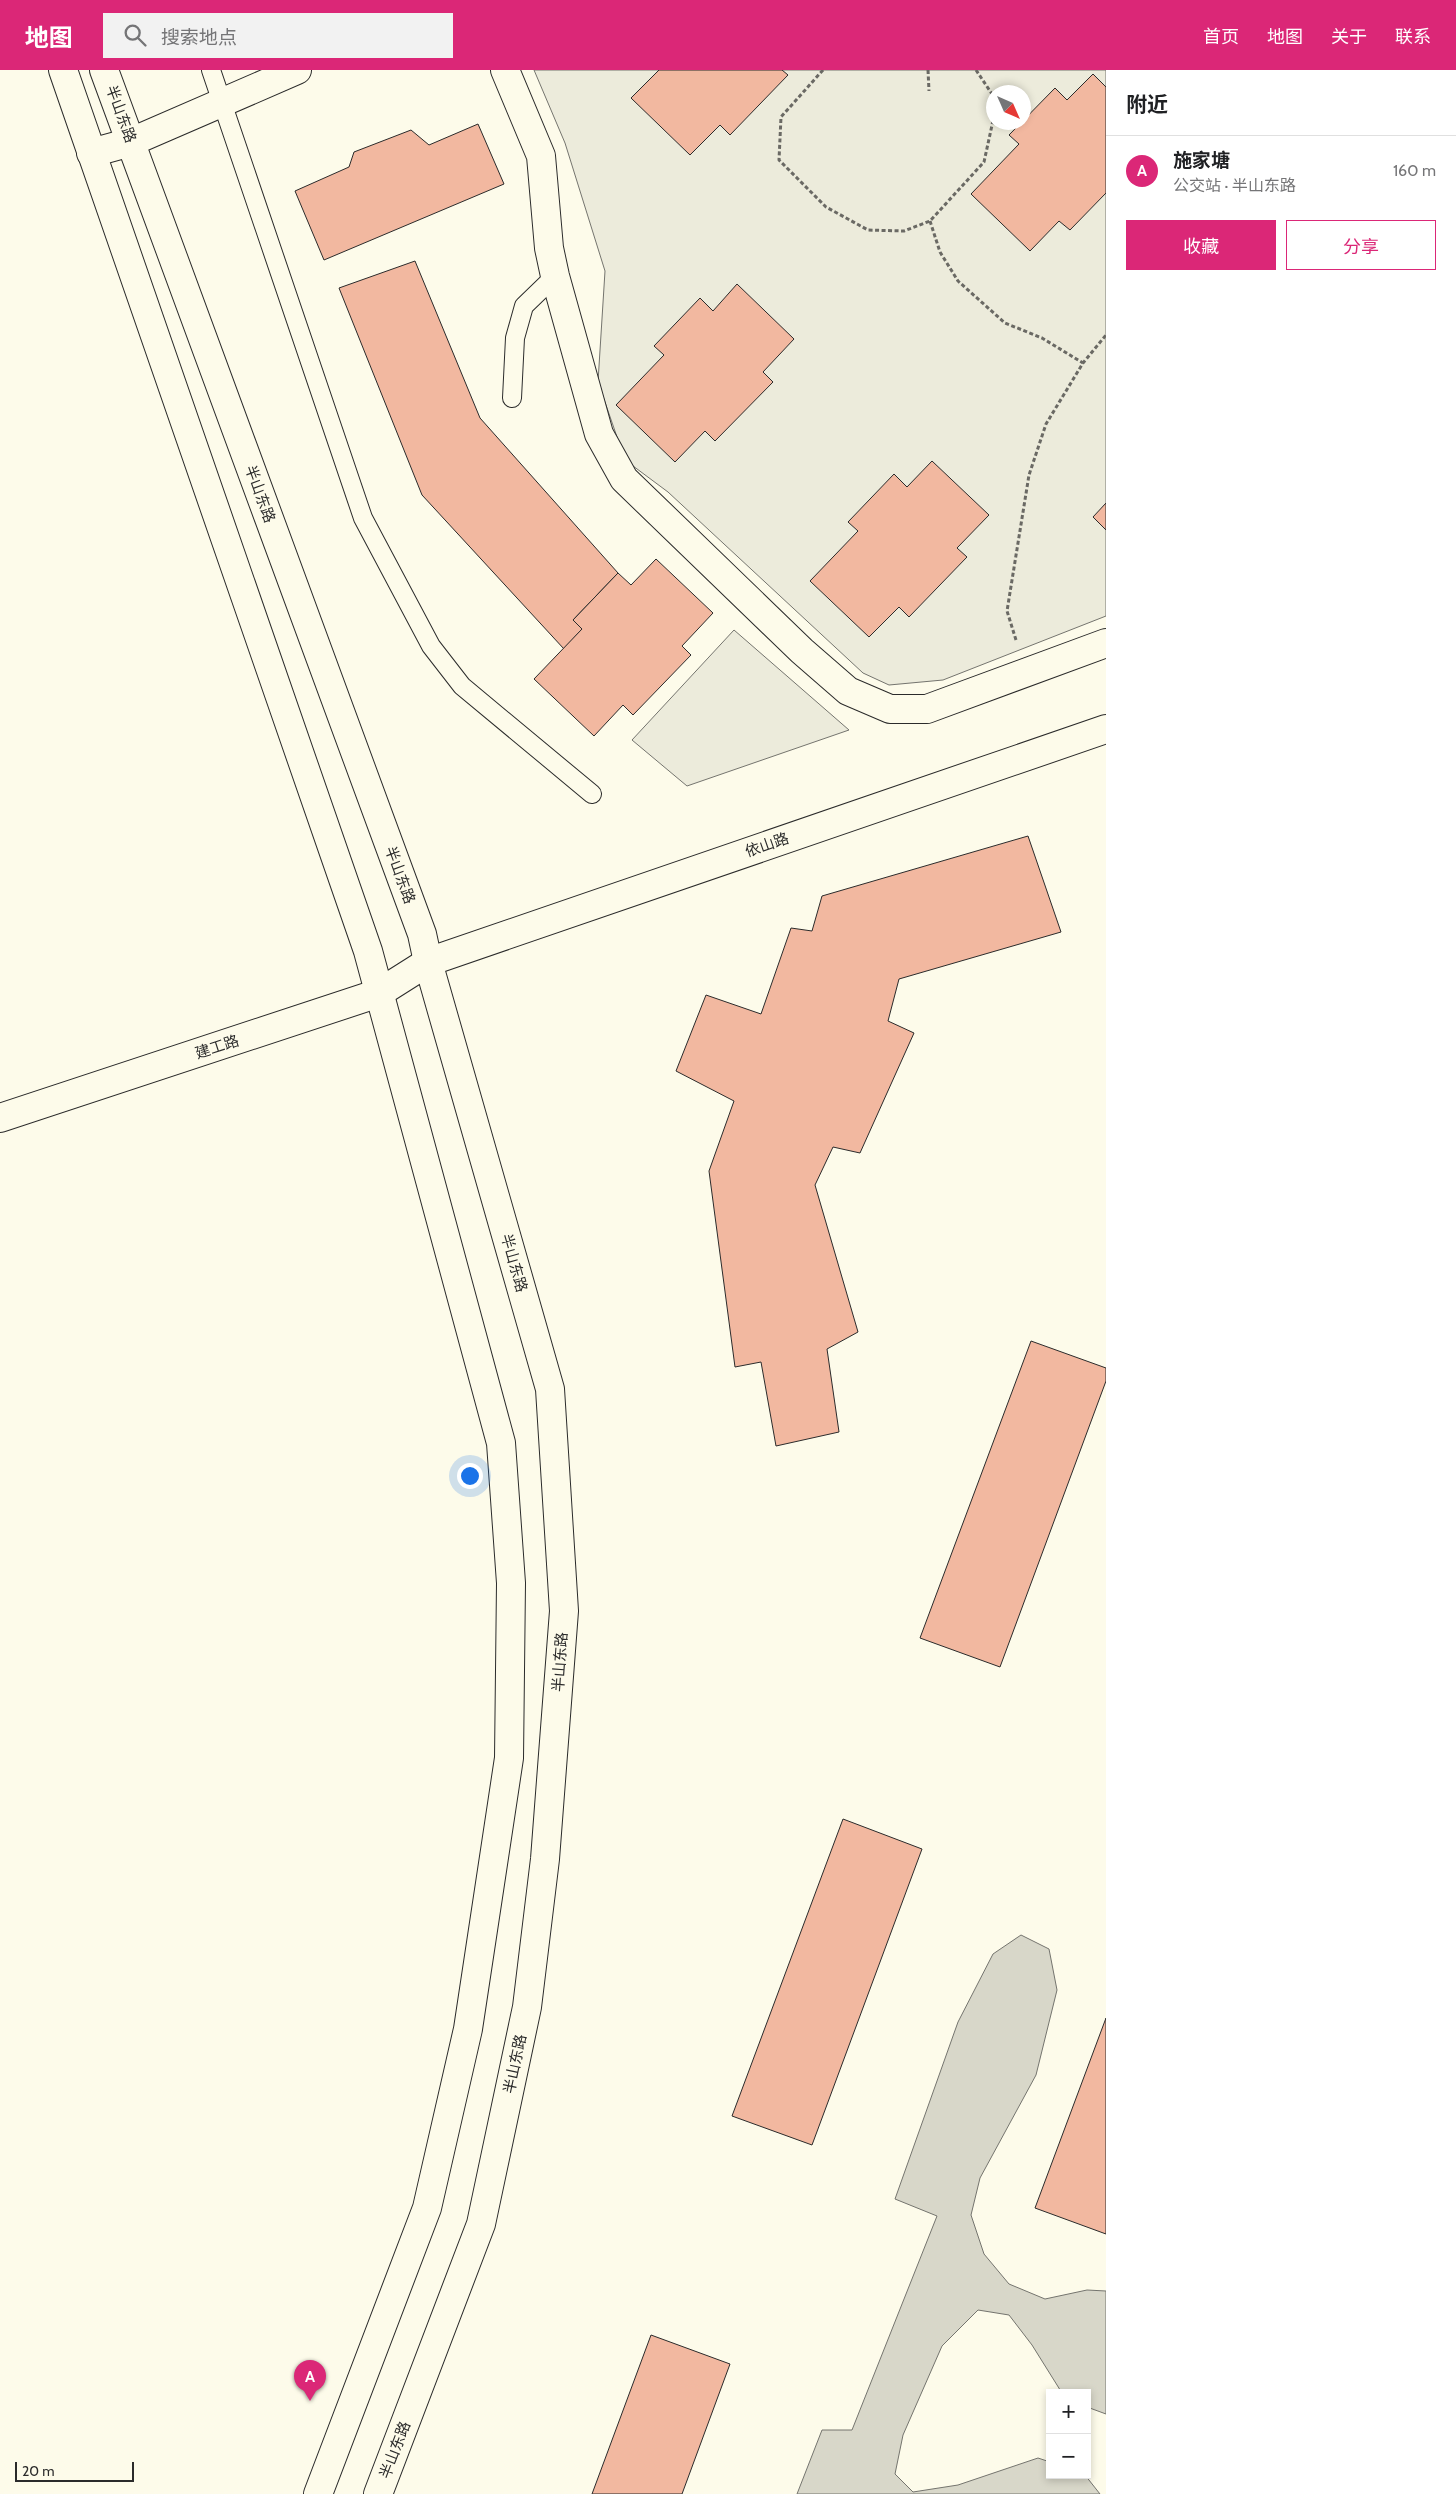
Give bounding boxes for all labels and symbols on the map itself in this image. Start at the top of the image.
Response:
street label: 半山东路 [102,83,140,145]
north arrow [986,85,1031,130]
street label: 半山东路 [241,463,279,525]
street label: 依山路 [743,829,791,861]
street label: 半山东路 [381,844,419,906]
street label: 建工路 [193,1031,241,1063]
street label: 半山东路 [497,1232,531,1294]
your location [457,1463,483,1489]
street label: 半山东路 [549,1631,571,1693]
street label: 半山东路 [500,2033,530,2095]
pin: A [294,2360,326,2401]
street label: 半山东路 [376,2419,414,2481]
scale bar [15,2459,134,2482]

